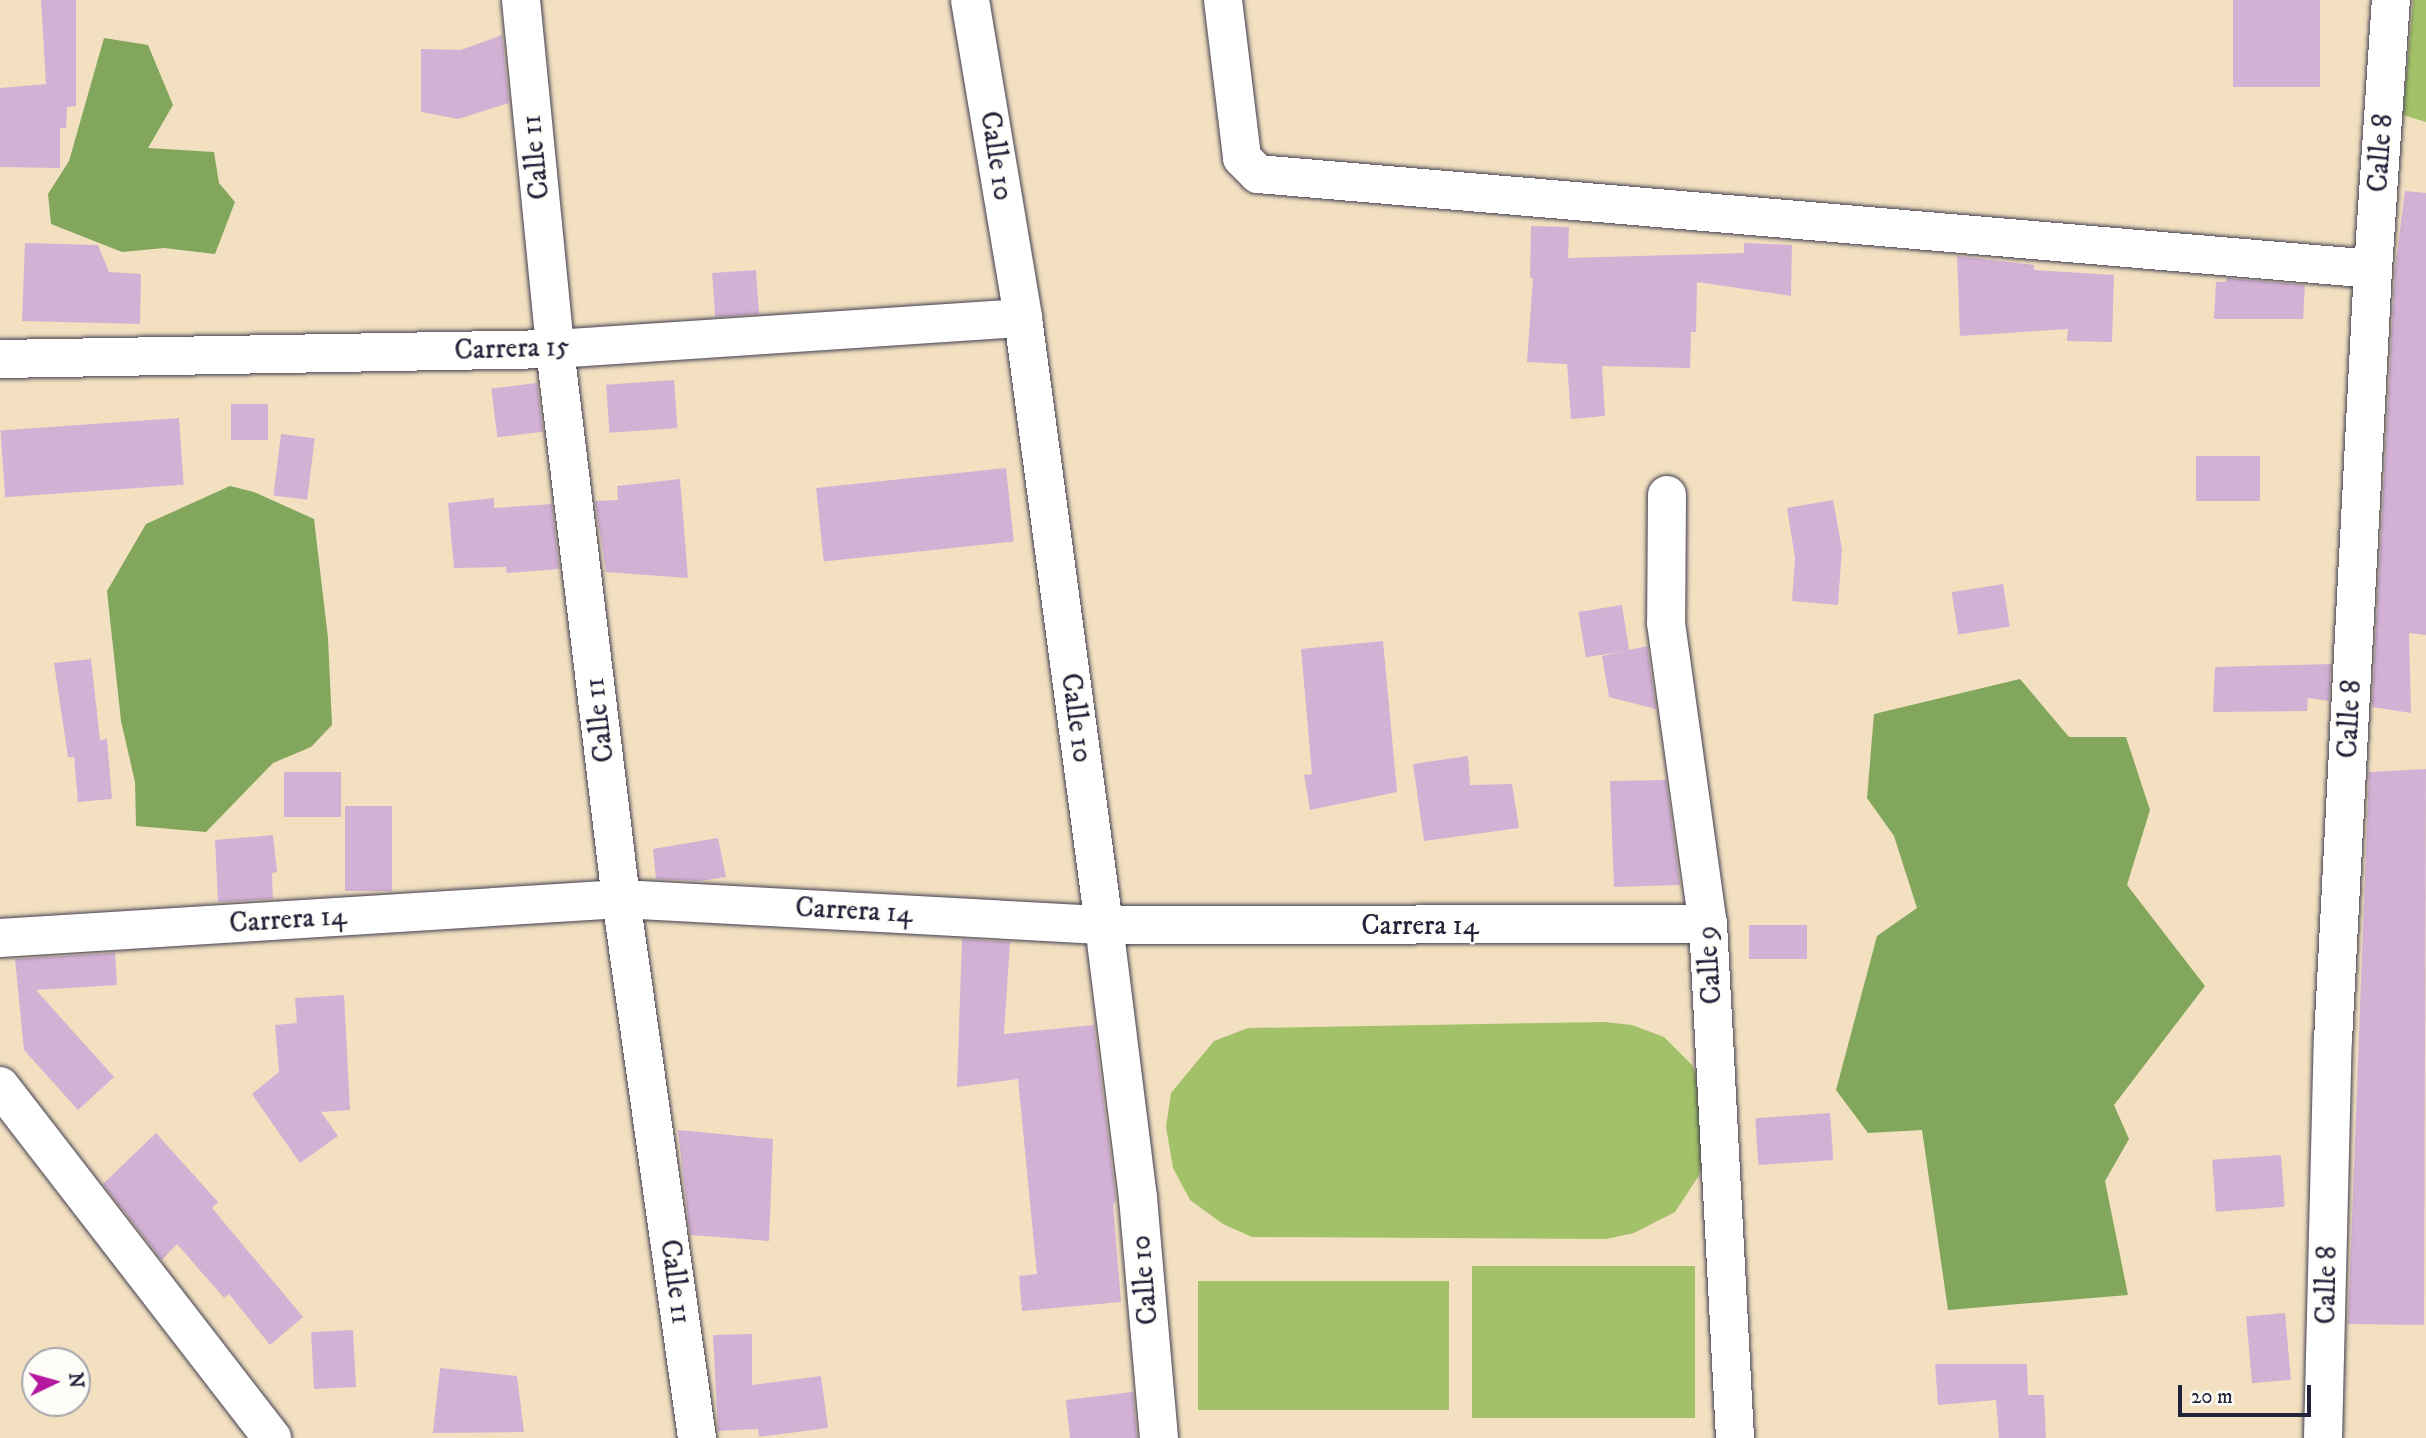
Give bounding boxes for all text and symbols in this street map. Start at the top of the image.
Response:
street label: Calle 10 [972,109,1020,203]
street label: Calle 11 [515,113,557,201]
street label: Calle 8 [2361,113,2401,193]
street label: Carrera 15 [454,330,570,368]
street label: Calle 10 [1053,671,1099,765]
street label: Calle 11 [578,676,622,764]
street label: Calle 8 [2331,679,2369,759]
street label: Carrera 14 [794,891,914,931]
street label: Carrera 14 [228,899,348,941]
street label: Carrera 14 [1361,909,1479,943]
street label: Calle 9 [1690,925,1730,1005]
street label: Calle 10 [1124,1234,1166,1326]
street label: Calle 11 [652,1237,698,1327]
street label: Calle 8 [2310,1245,2344,1325]
north arrow [21,1347,91,1417]
text: N [63,1372,88,1389]
scale bar [2181,1372,2314,1416]
text: 20 m [2191,1384,2233,1410]

